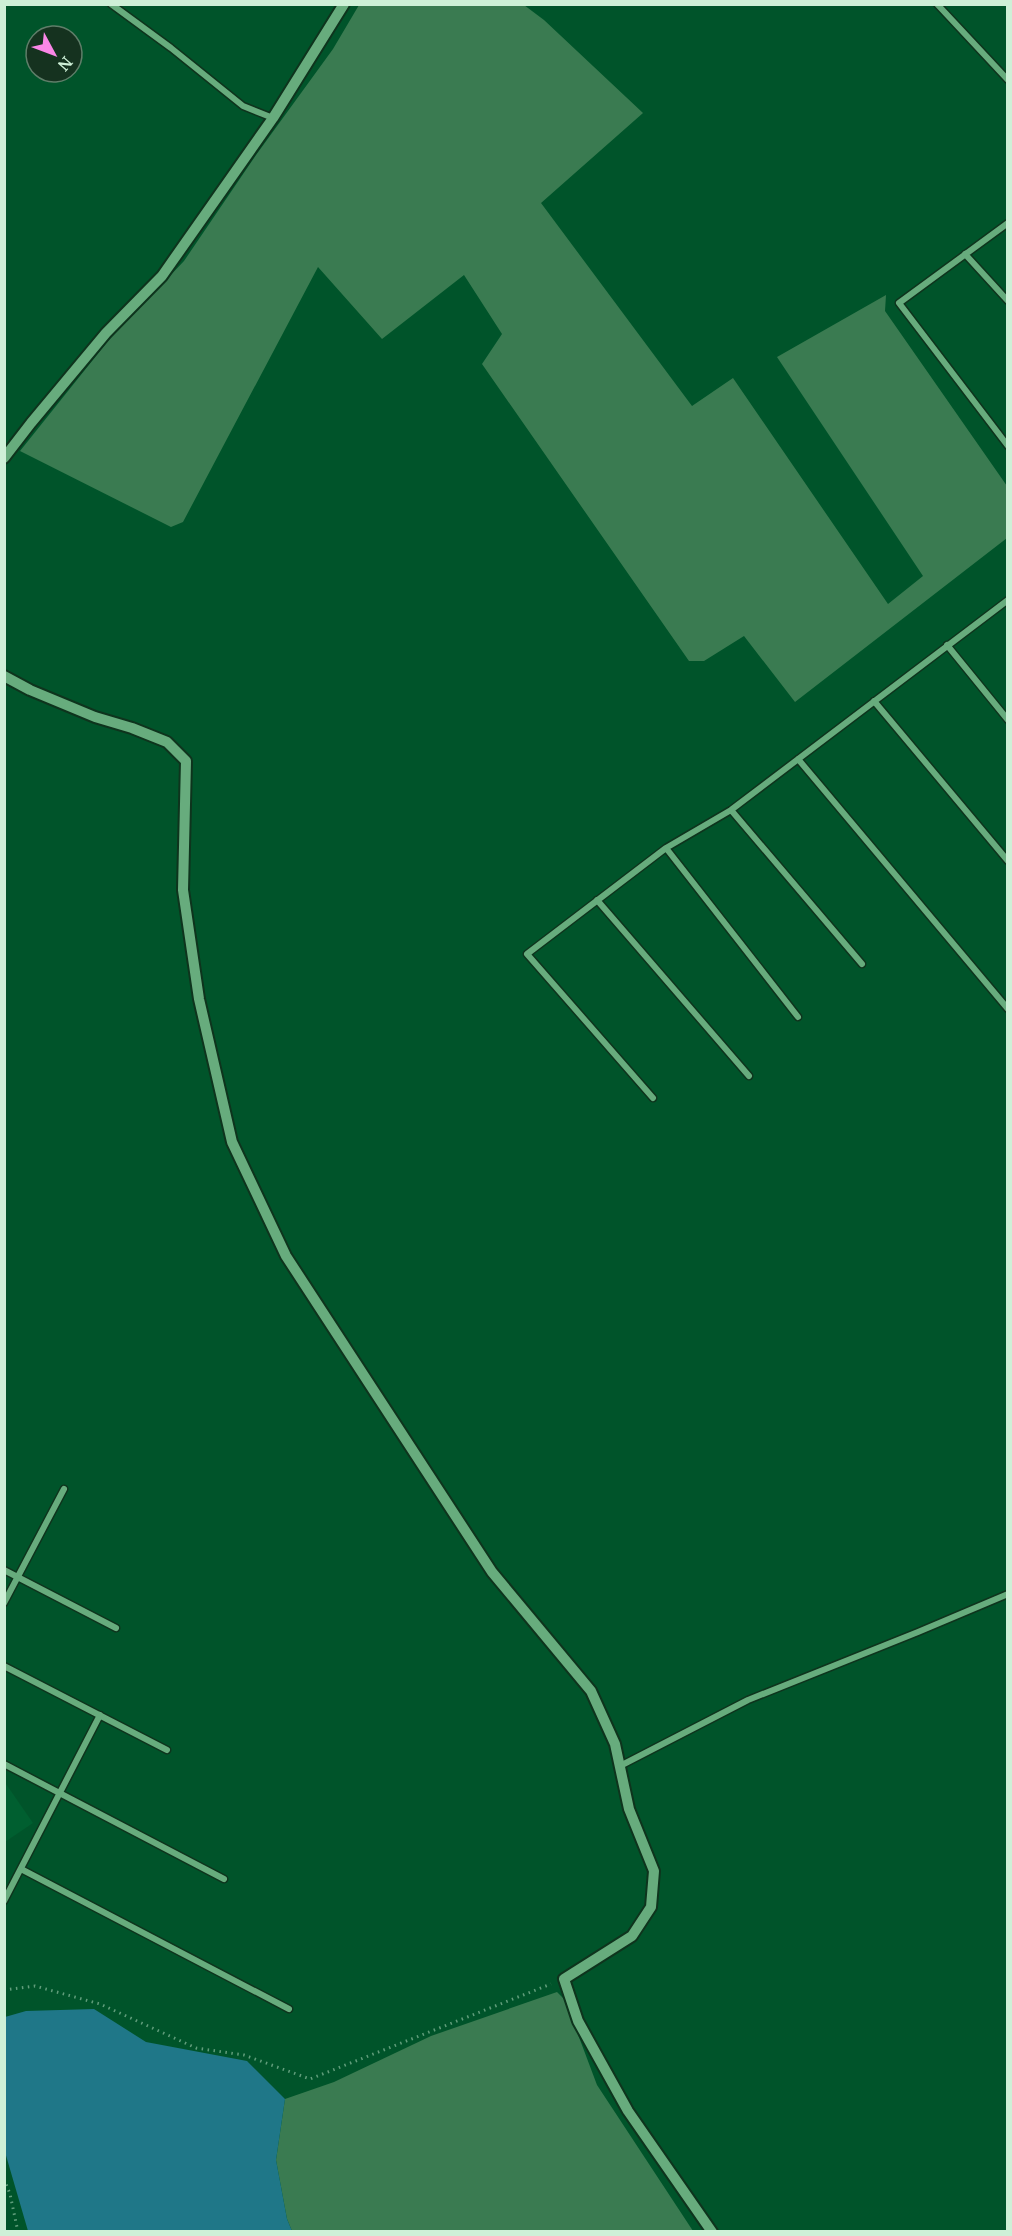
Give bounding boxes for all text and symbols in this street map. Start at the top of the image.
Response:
north arrow [24,24,84,84]
text: N [53,52,78,76]

